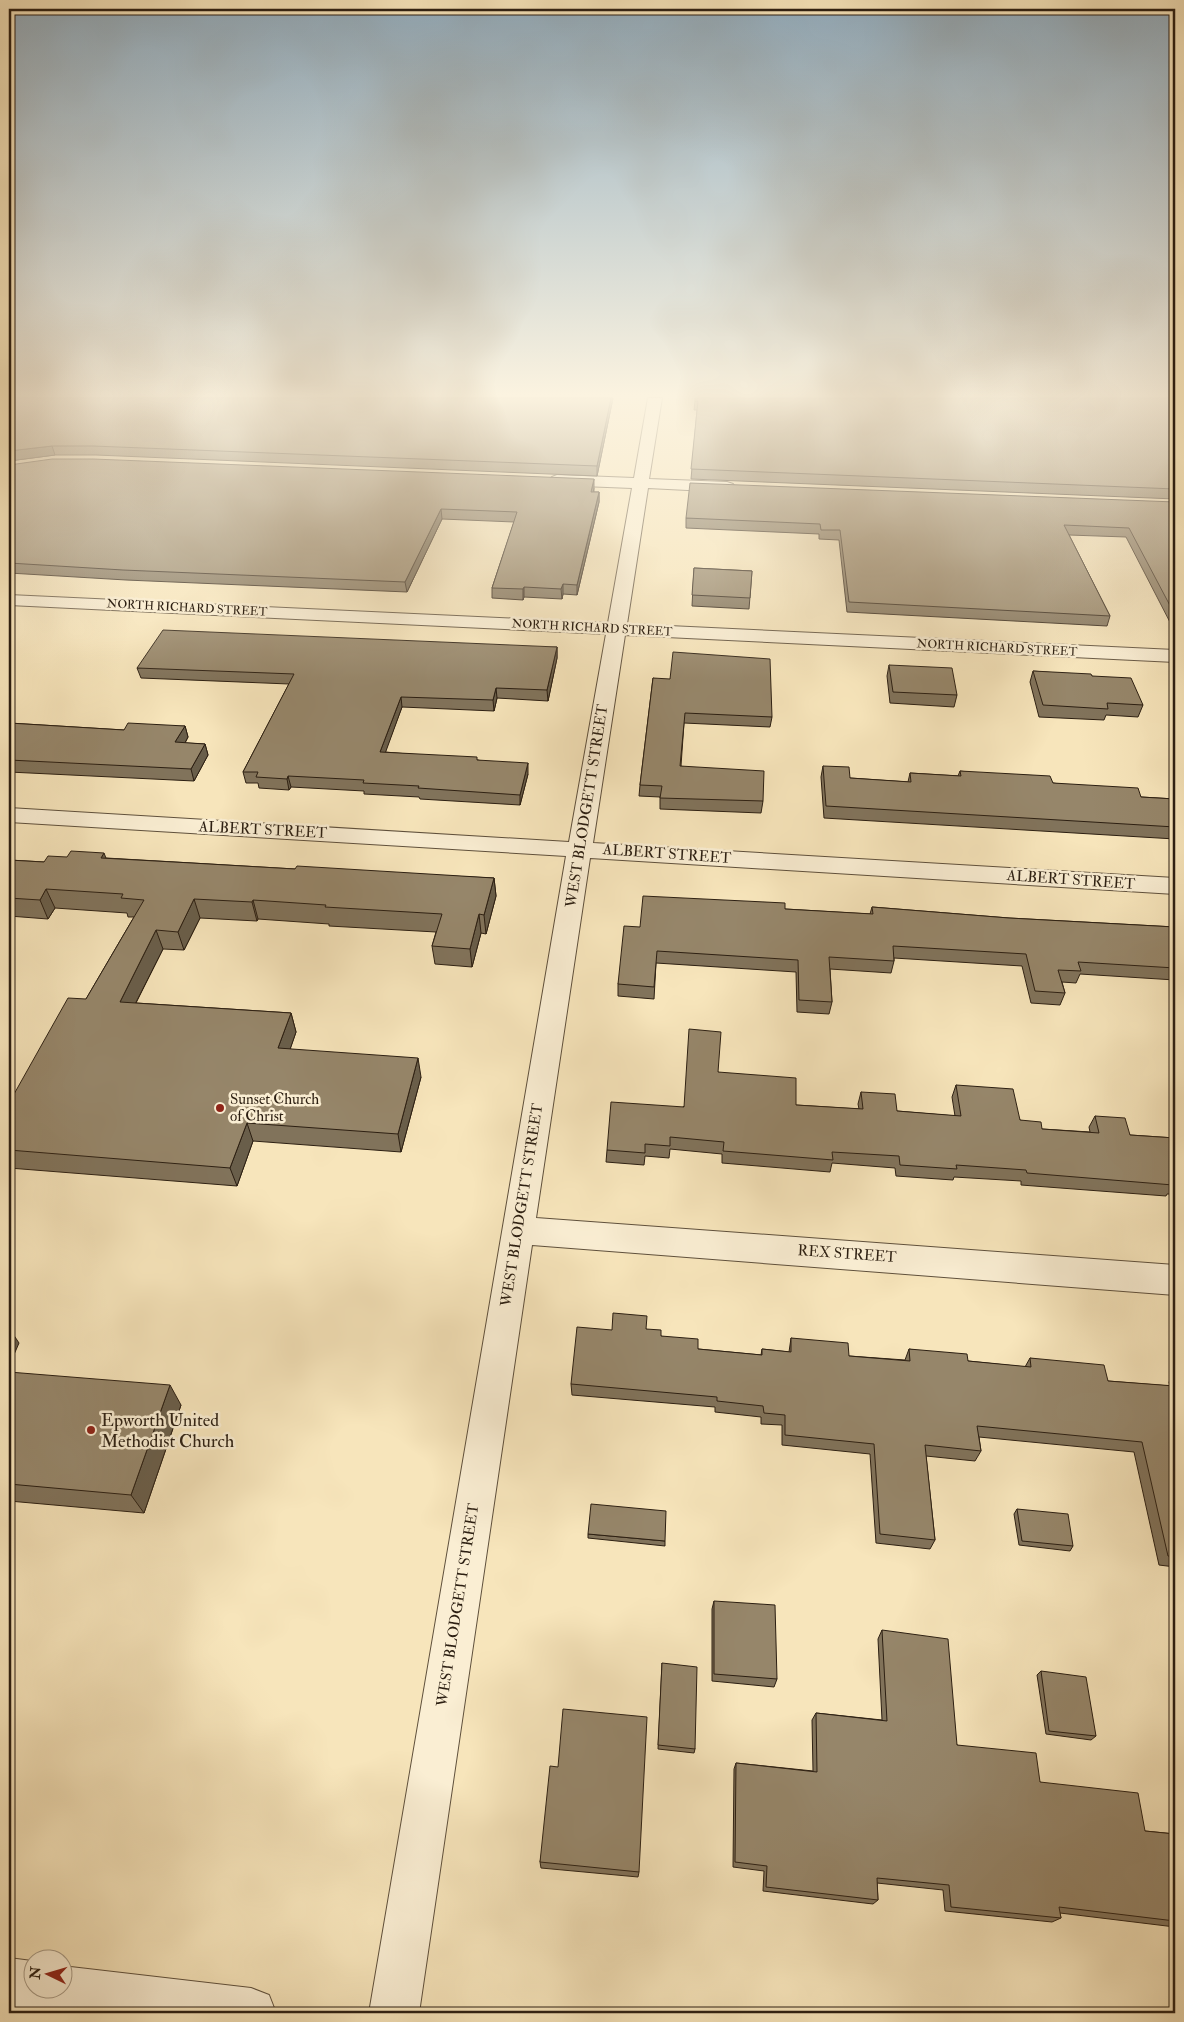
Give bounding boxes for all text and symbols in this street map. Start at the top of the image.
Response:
street label: NORTH RICHARD STREET [106,596,268,620]
street label: NORTH RICHARD STREET [511,616,673,640]
street label: NORTH RICHARD STREET [916,636,1078,660]
street label: WEST BLODGETT STREET [561,703,612,910]
street label: ALBERT STREET [197,817,328,843]
street label: ALBERT STREET [601,840,732,868]
street label: ALBERT STREET [1005,866,1136,894]
place label: Sunset Church of Christ [230,1090,319,1126]
marker: Sunset Church of Christ [214,1102,226,1114]
street label: WEST BLODGETT STREET [496,1102,547,1309]
street label: REX STREET [797,1241,897,1267]
place label: Epworth United Methodist Church [101,1409,235,1453]
marker: Epworth United Methodist Church [85,1424,97,1436]
street label: WEST BLODGETT STREET [432,1502,483,1709]
north arrow [22,1950,72,2000]
text: N [26,1965,45,1981]

